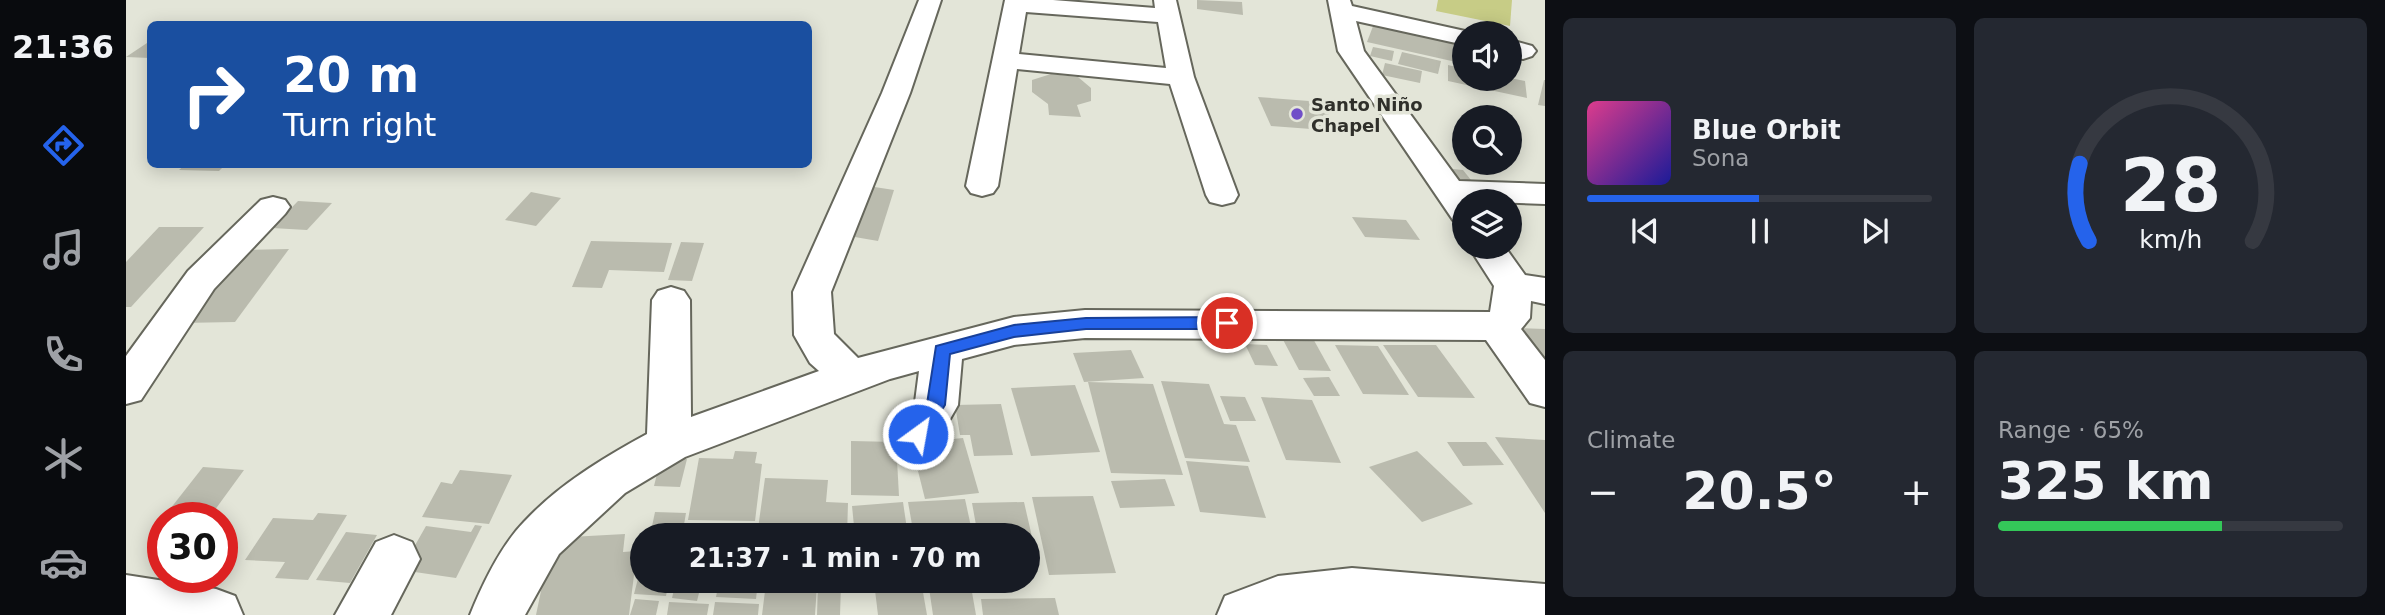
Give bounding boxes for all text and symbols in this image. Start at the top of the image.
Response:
map controls [1452,21,1522,259]
button: sound [1452,21,1522,91]
text: 21:36 [12,28,114,66]
text: 20 m [283,47,419,104]
icon: right [168,49,259,140]
place label: Santo Niño Chapel [1311,94,1423,136]
button: search [1452,105,1522,175]
text: Turn right [283,106,436,144]
marker: Santo Niño Chapel [1289,106,1305,122]
text: Blue Orbit [1692,115,1841,145]
icon: directions [39,121,88,170]
text: 28 [2120,144,2221,229]
text: Sona [1692,145,1749,171]
button: layers [1452,189,1522,259]
icon: previous [1626,212,1664,250]
icon: pause [1741,212,1779,250]
icon: next [1856,212,1894,250]
icon: music [39,225,88,274]
text: km/h [2139,225,2202,254]
pin [1197,293,1257,353]
icon: arrive [1208,304,1246,342]
icon: phone [39,330,88,379]
position arrow [881,397,955,471]
text: Range · 65% [1998,417,2144,443]
text: Climate [1587,427,1676,453]
icon: climate [39,434,88,483]
text: 325 km [1998,451,2213,511]
text: 20.5° [1682,461,1837,521]
text: − [1587,470,1619,514]
text: + [1900,470,1932,514]
speed limit sign: 30 [147,502,238,593]
icon: car [39,538,88,587]
text: 21:37 · 1 min · 70 m [689,543,981,573]

